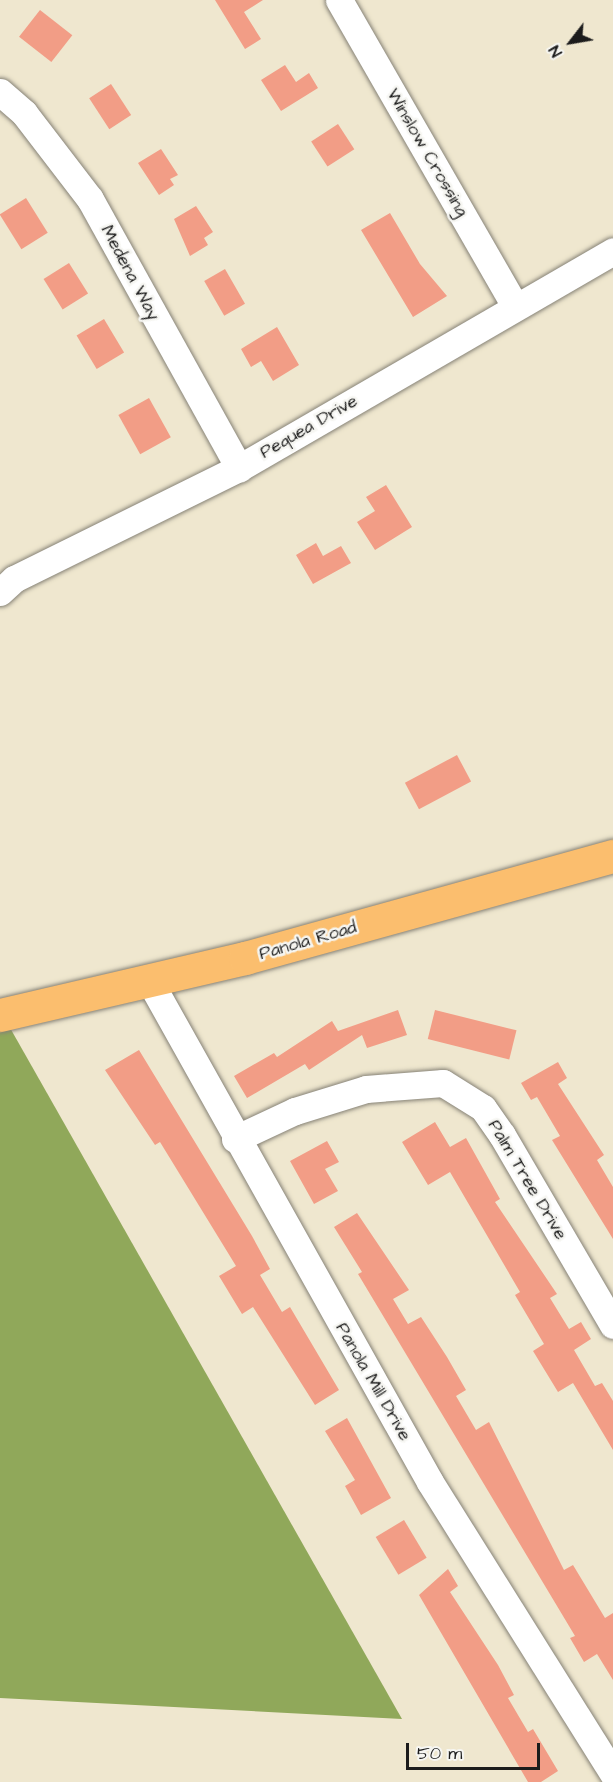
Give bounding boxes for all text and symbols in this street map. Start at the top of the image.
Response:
north arrow [541,12,601,72]
text: N [544,41,568,61]
street label: Winslow Crossing [382,85,472,221]
street label: Medena Way [96,222,164,324]
street label: Pequea Drive [256,390,362,464]
street label: Panola Road [257,917,359,965]
street label: Palm Tree Drive [483,1116,571,1244]
street label: Panola Mill Drive [330,1319,416,1445]
scale bar [409,1731,542,1769]
text: 50 m [417,1741,462,1766]

